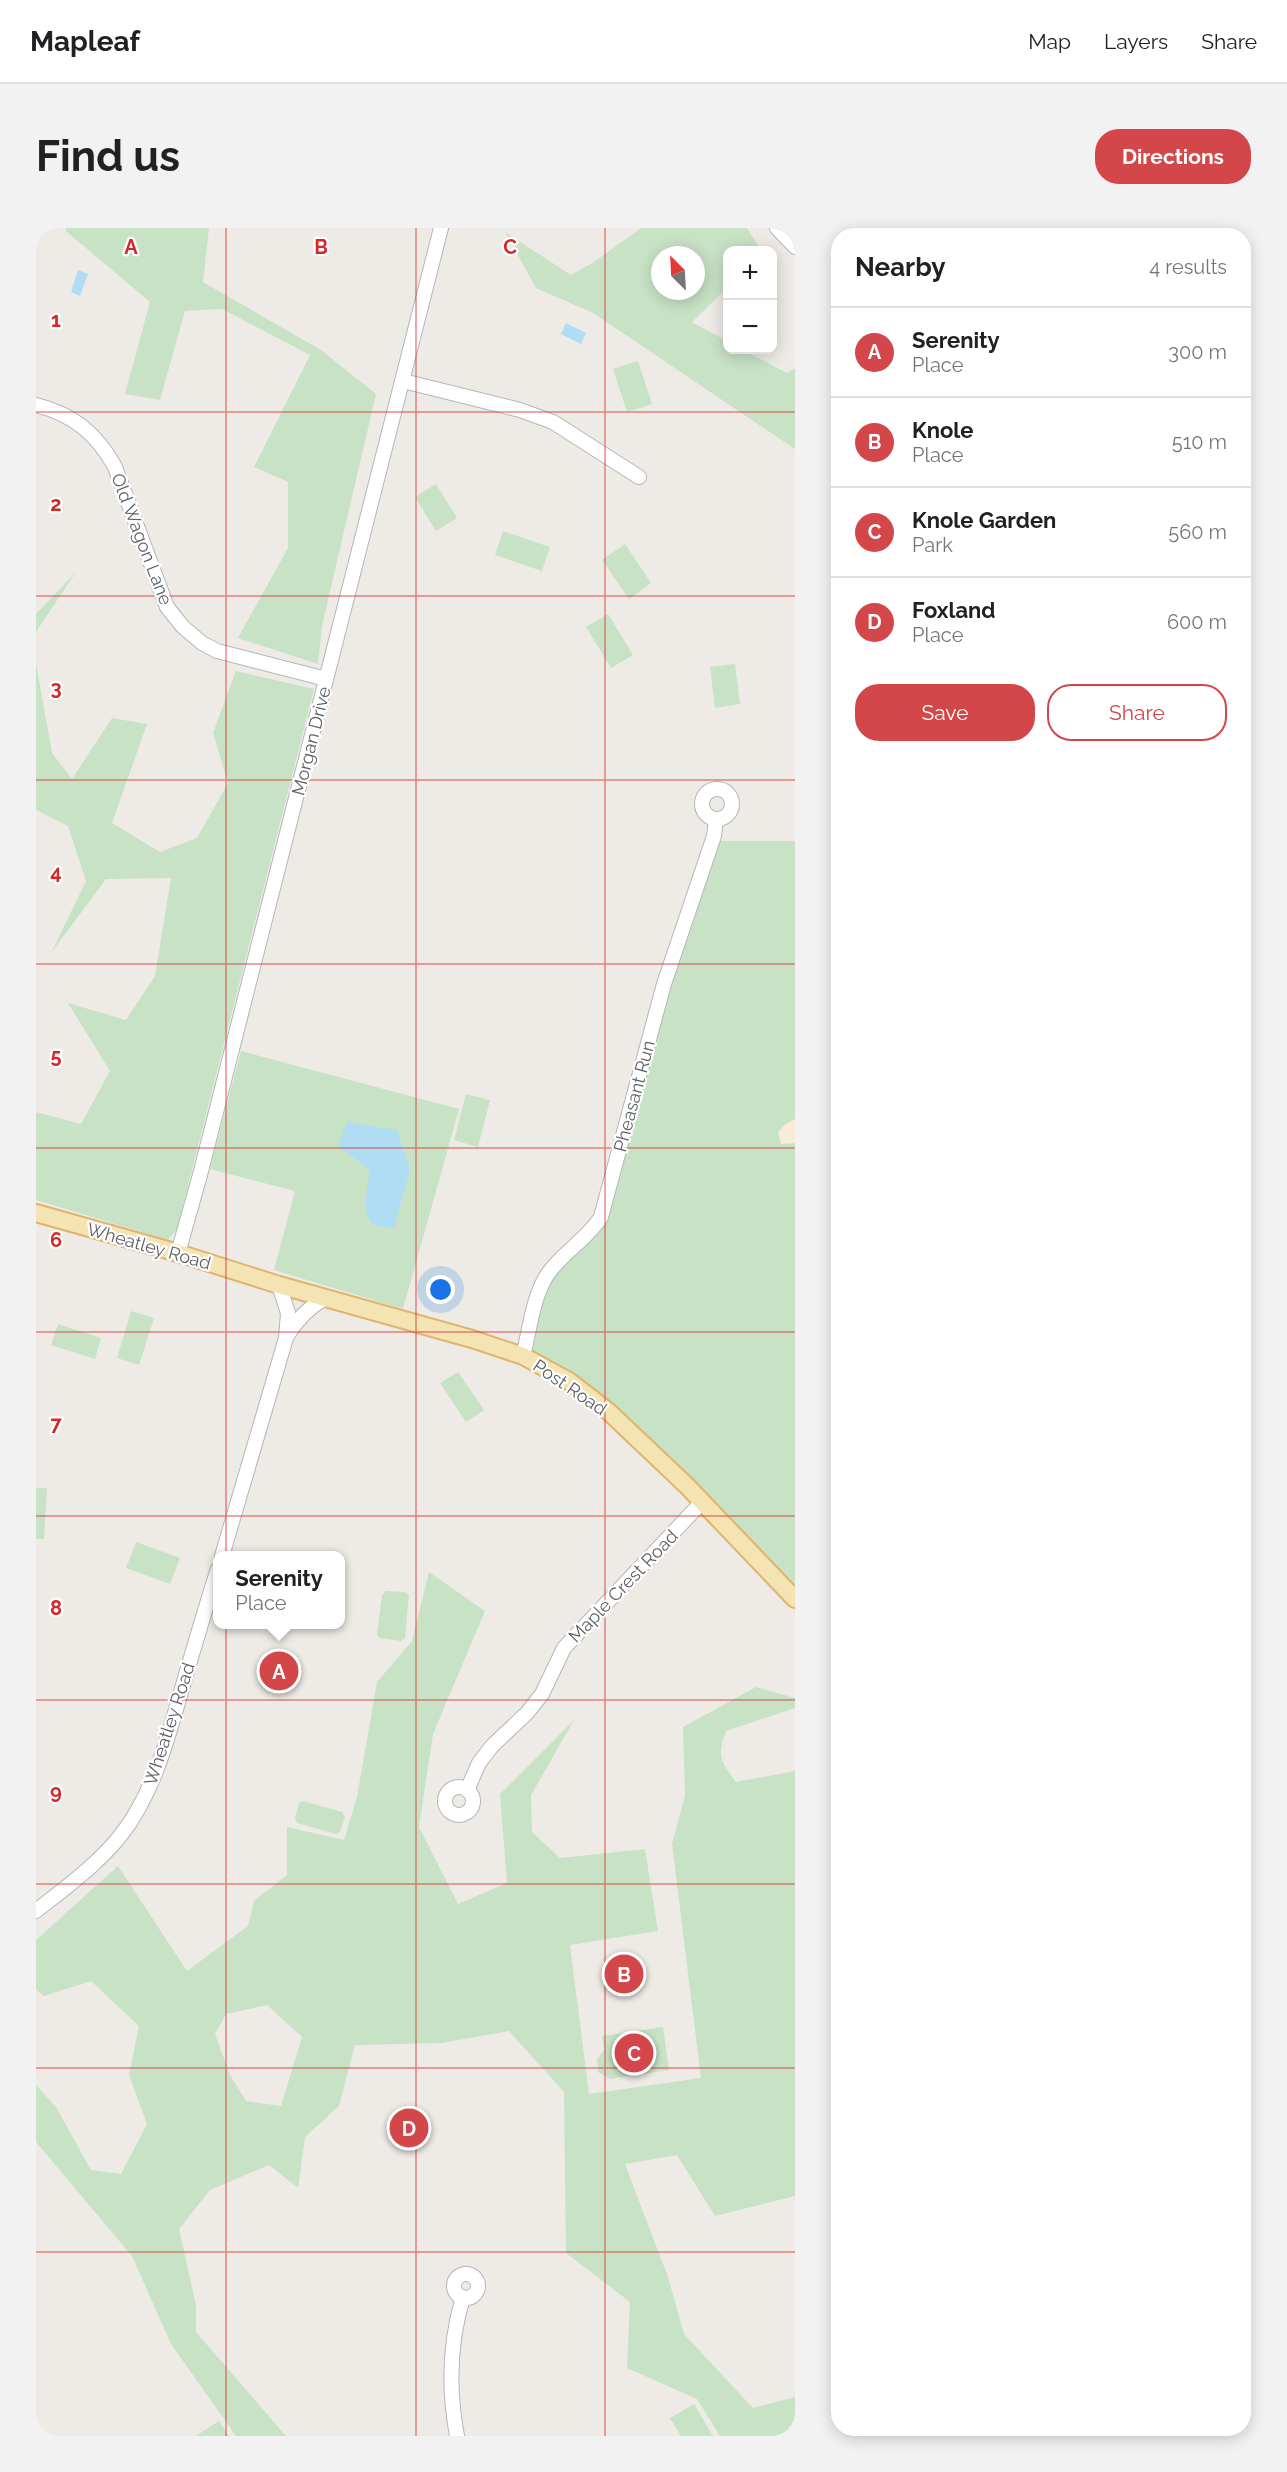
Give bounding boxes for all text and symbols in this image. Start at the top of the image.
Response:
text: Mapleaf [30,25,140,58]
text: Map [1028,29,1071,54]
text: Layers [1104,29,1168,54]
text: Share [1201,29,1257,54]
button: Directions [1095,129,1251,184]
text: Find us [36,132,180,181]
text: A [124,235,138,259]
text: B [314,235,328,259]
text: C [503,235,517,259]
north arrow [651,246,705,300]
map controls [723,246,777,354]
button: + [723,246,777,300]
text: Nearby [855,252,945,282]
text: 4 results [1149,255,1227,279]
button: − [723,300,777,354]
text: 1 [51,308,61,332]
text: Serenity [912,327,1000,353]
text: A [868,340,881,364]
text: 300 m [1168,340,1227,364]
text: Place [912,353,963,377]
text: Knole [912,417,974,443]
text: B [868,430,881,454]
text: 510 m [1172,430,1227,454]
text: Place [912,443,963,467]
street label: Old Wagon Lane [107,470,177,608]
text: 2 [50,492,62,516]
text: Knole Garden [912,507,1056,533]
text: C [868,520,881,544]
text: 560 m [1168,520,1227,544]
text: Park [912,533,953,557]
text: Foxland [912,597,996,623]
text: D [867,610,882,634]
text: 600 m [1167,610,1227,634]
text: Place [912,623,963,647]
text: 3 [50,676,62,700]
street label: Morgan Drive [287,684,335,798]
button: Save [855,684,1035,741]
button: Share [1047,684,1227,741]
text: 4 [50,860,62,884]
street label: Pheasant Run [609,1038,659,1154]
text: 5 [50,1044,62,1068]
street label: Wheatley Road [85,1218,213,1274]
text: 6 [50,1228,62,1252]
your location [426,1275,455,1304]
street label: Post Road [529,1355,611,1419]
text: 7 [50,1412,62,1436]
street label: Maple Crest Road [564,1525,682,1647]
popup [213,1551,345,1629]
text: Serenity [235,1565,323,1591]
text: Place [235,1591,287,1615]
text: 8 [50,1596,62,1620]
pin: A [260,1648,298,1694]
street label: Wheatley Road [139,1660,199,1788]
text: 9 [50,1780,62,1804]
pin: B [604,1952,644,1996]
pin: C [614,2030,654,2076]
pin: D [390,2106,428,2150]

